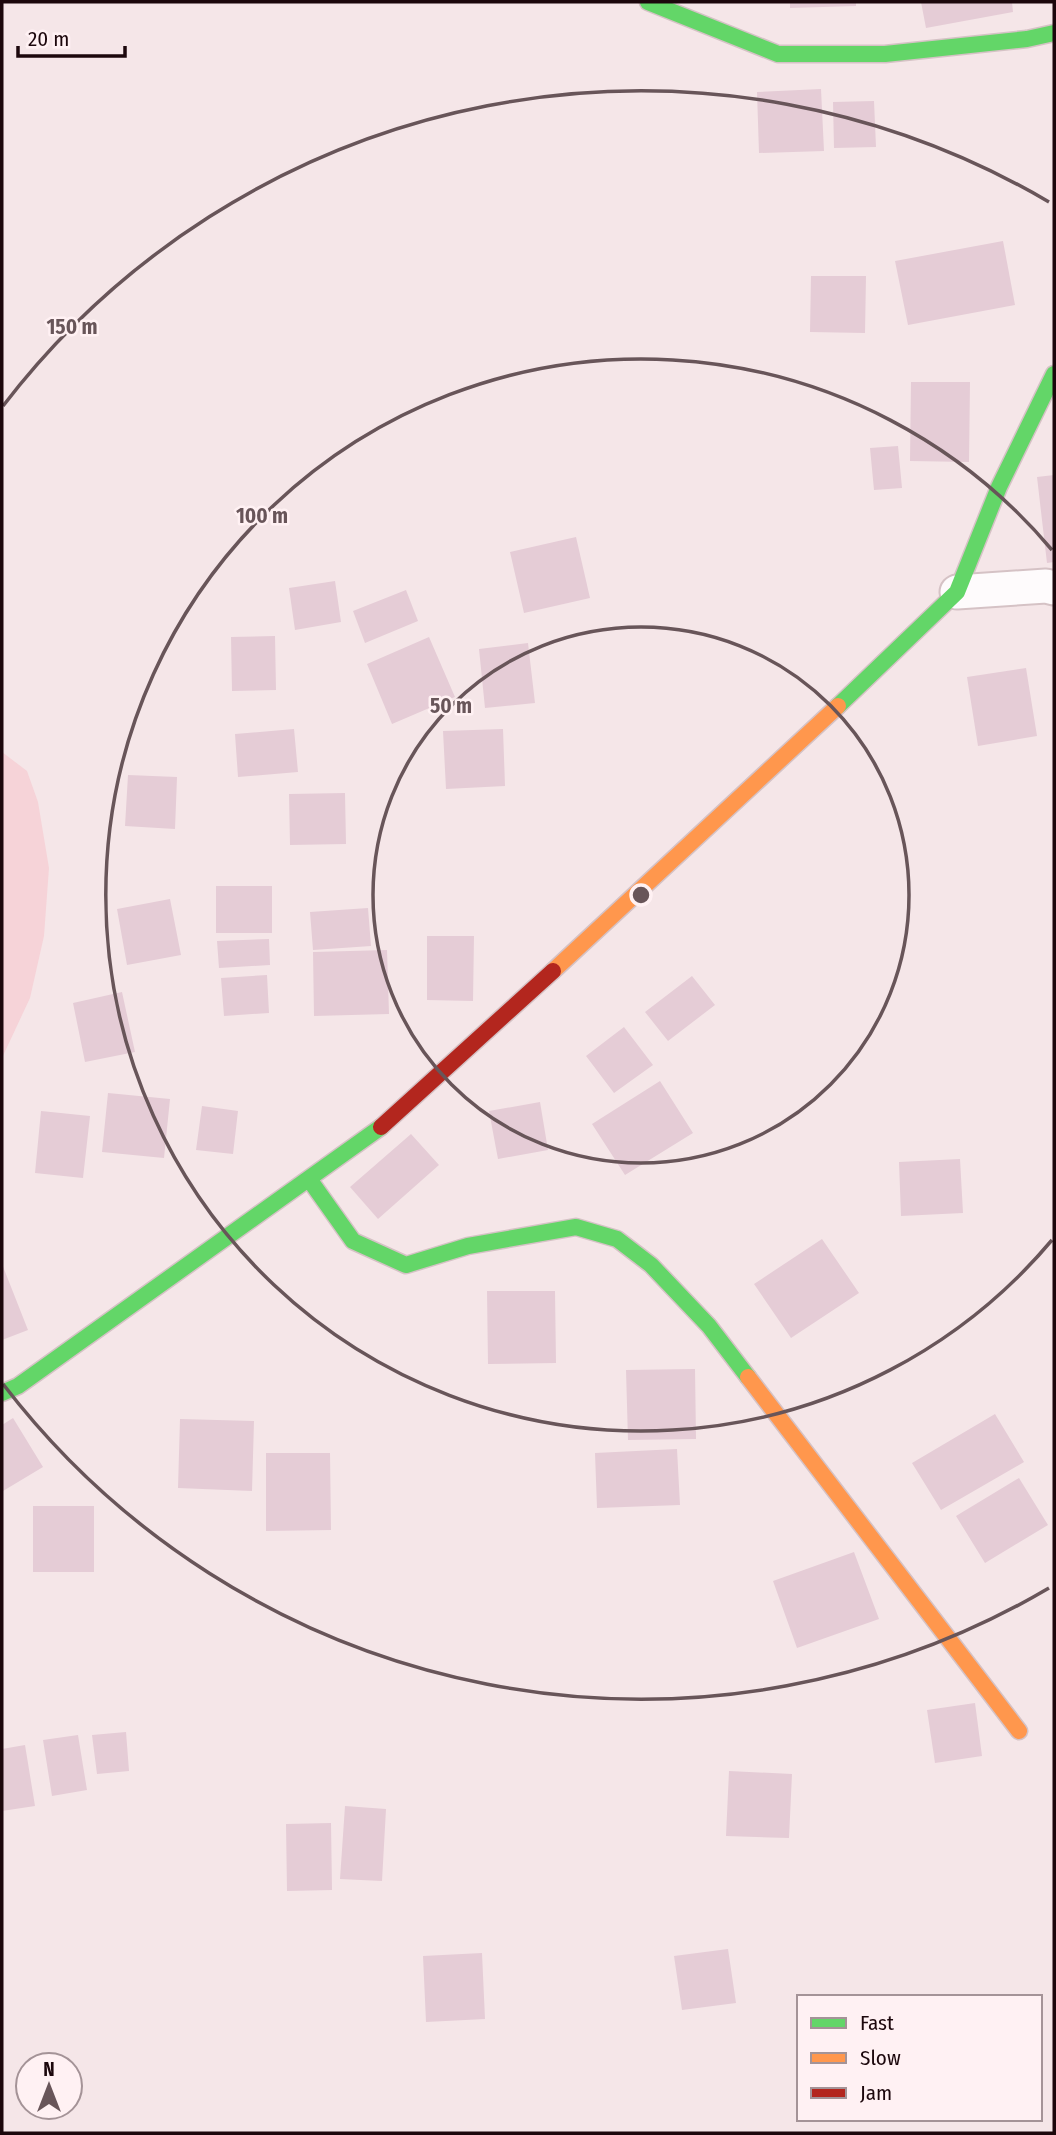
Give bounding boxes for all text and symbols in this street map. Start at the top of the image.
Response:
scale bar [18,14,124,58]
text: 20 m [28,26,69,52]
text: 150 m [46,314,98,340]
text: 100 m [236,503,288,529]
text: 50 m [430,693,472,719]
centre of rings [629,883,653,907]
legend [797,1995,1042,2121]
text: Fast [860,2010,894,2036]
text: Slow [860,2045,901,2071]
north arrow [14,2051,84,2121]
text: N [43,2058,55,2081]
text: Jam [860,2080,892,2106]

